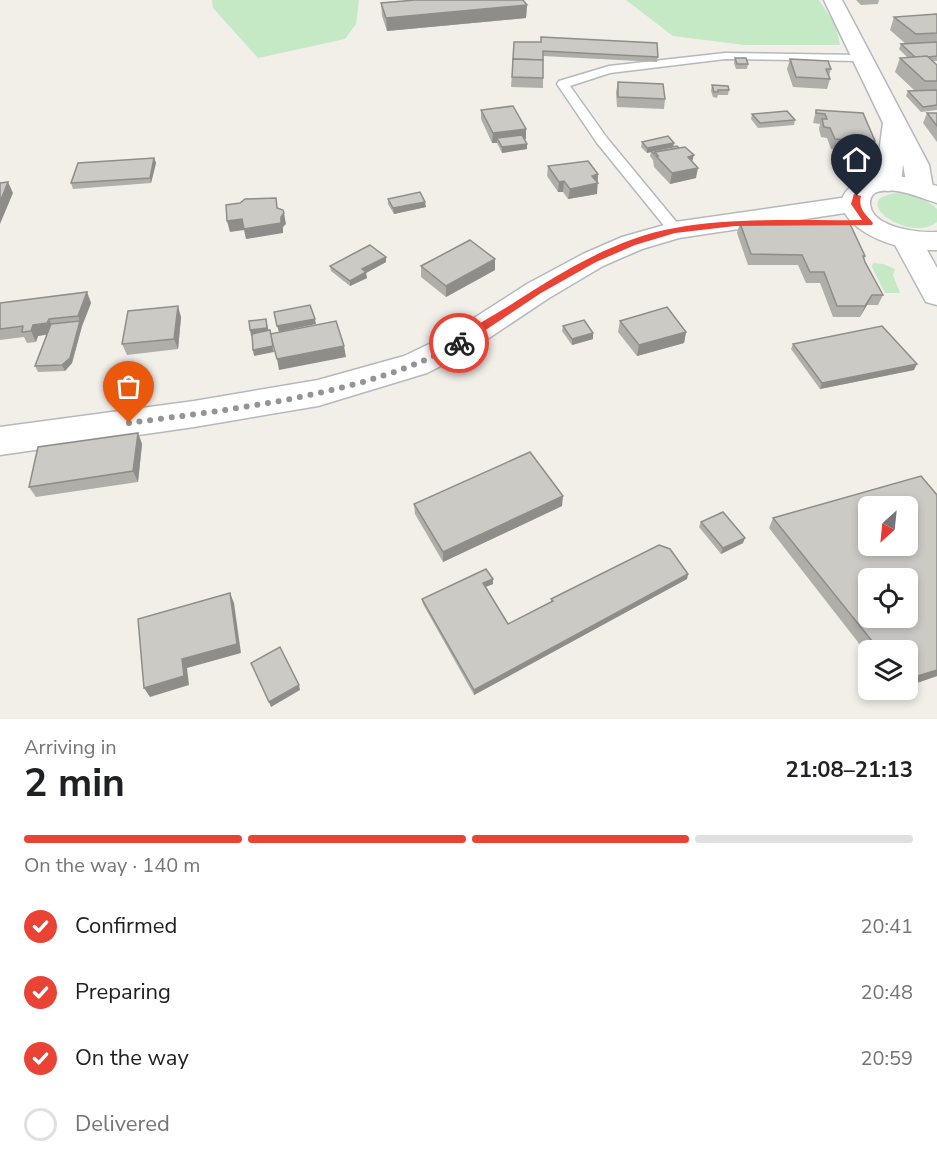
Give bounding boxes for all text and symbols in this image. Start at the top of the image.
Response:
pin [831,134,882,196]
icon: home [840,143,873,176]
courier [429,313,489,373]
icon: bike [443,327,476,360]
pin [103,361,154,423]
icon: bag [112,370,145,403]
north arrow [858,496,918,556]
map controls [858,496,918,700]
button: locate [858,568,918,628]
button: layers [858,640,918,700]
text: Arriving in [24,734,117,761]
text: 21:08–21:13 [785,755,913,785]
text: 2 min [24,757,125,810]
text: On the way · 140 m [24,852,200,879]
icon: check [24,910,57,943]
text: Confirmed [75,911,177,941]
text: 20:41 [860,913,913,940]
icon: check [24,976,57,1009]
text: Preparing [75,977,171,1007]
text: 20:48 [860,979,913,1006]
icon: check [24,1042,57,1075]
text: On the way [75,1043,189,1073]
text: 20:59 [860,1045,913,1072]
text: Delivered [75,1109,170,1139]

